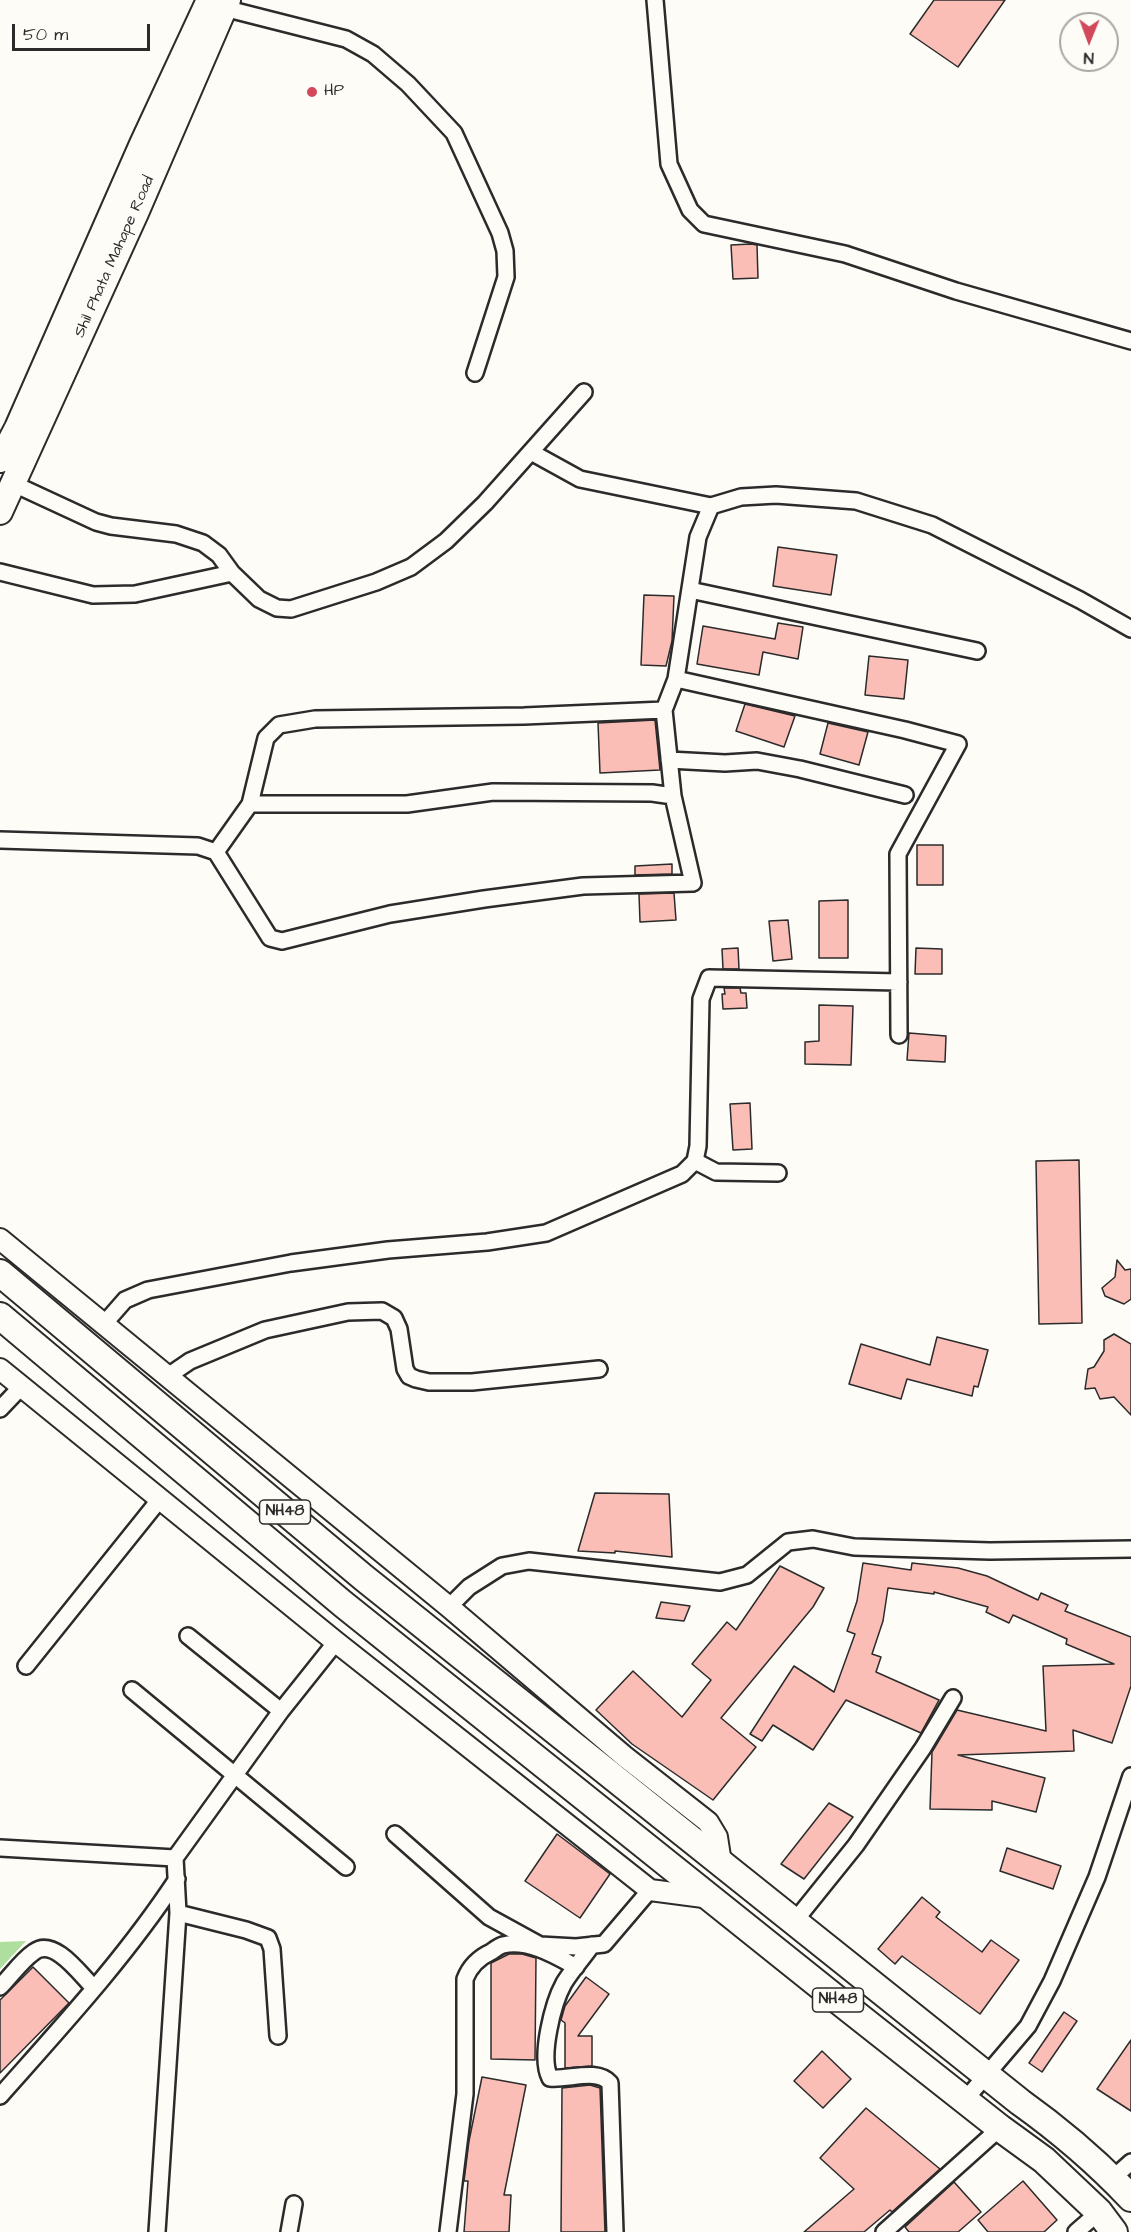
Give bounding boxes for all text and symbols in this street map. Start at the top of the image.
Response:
scale bar [15,12,153,50]
north arrow [1059,12,1119,72]
text: 50 m [23,22,68,47]
text: N [1084,47,1094,69]
place label: HP [324,82,344,102]
marker: HP [305,85,319,99]
street label: Shil Phata Mahape Road [71,173,159,341]
road number: NH48 [260,1500,310,1524]
road number: NH48 [812,1988,864,2012]

